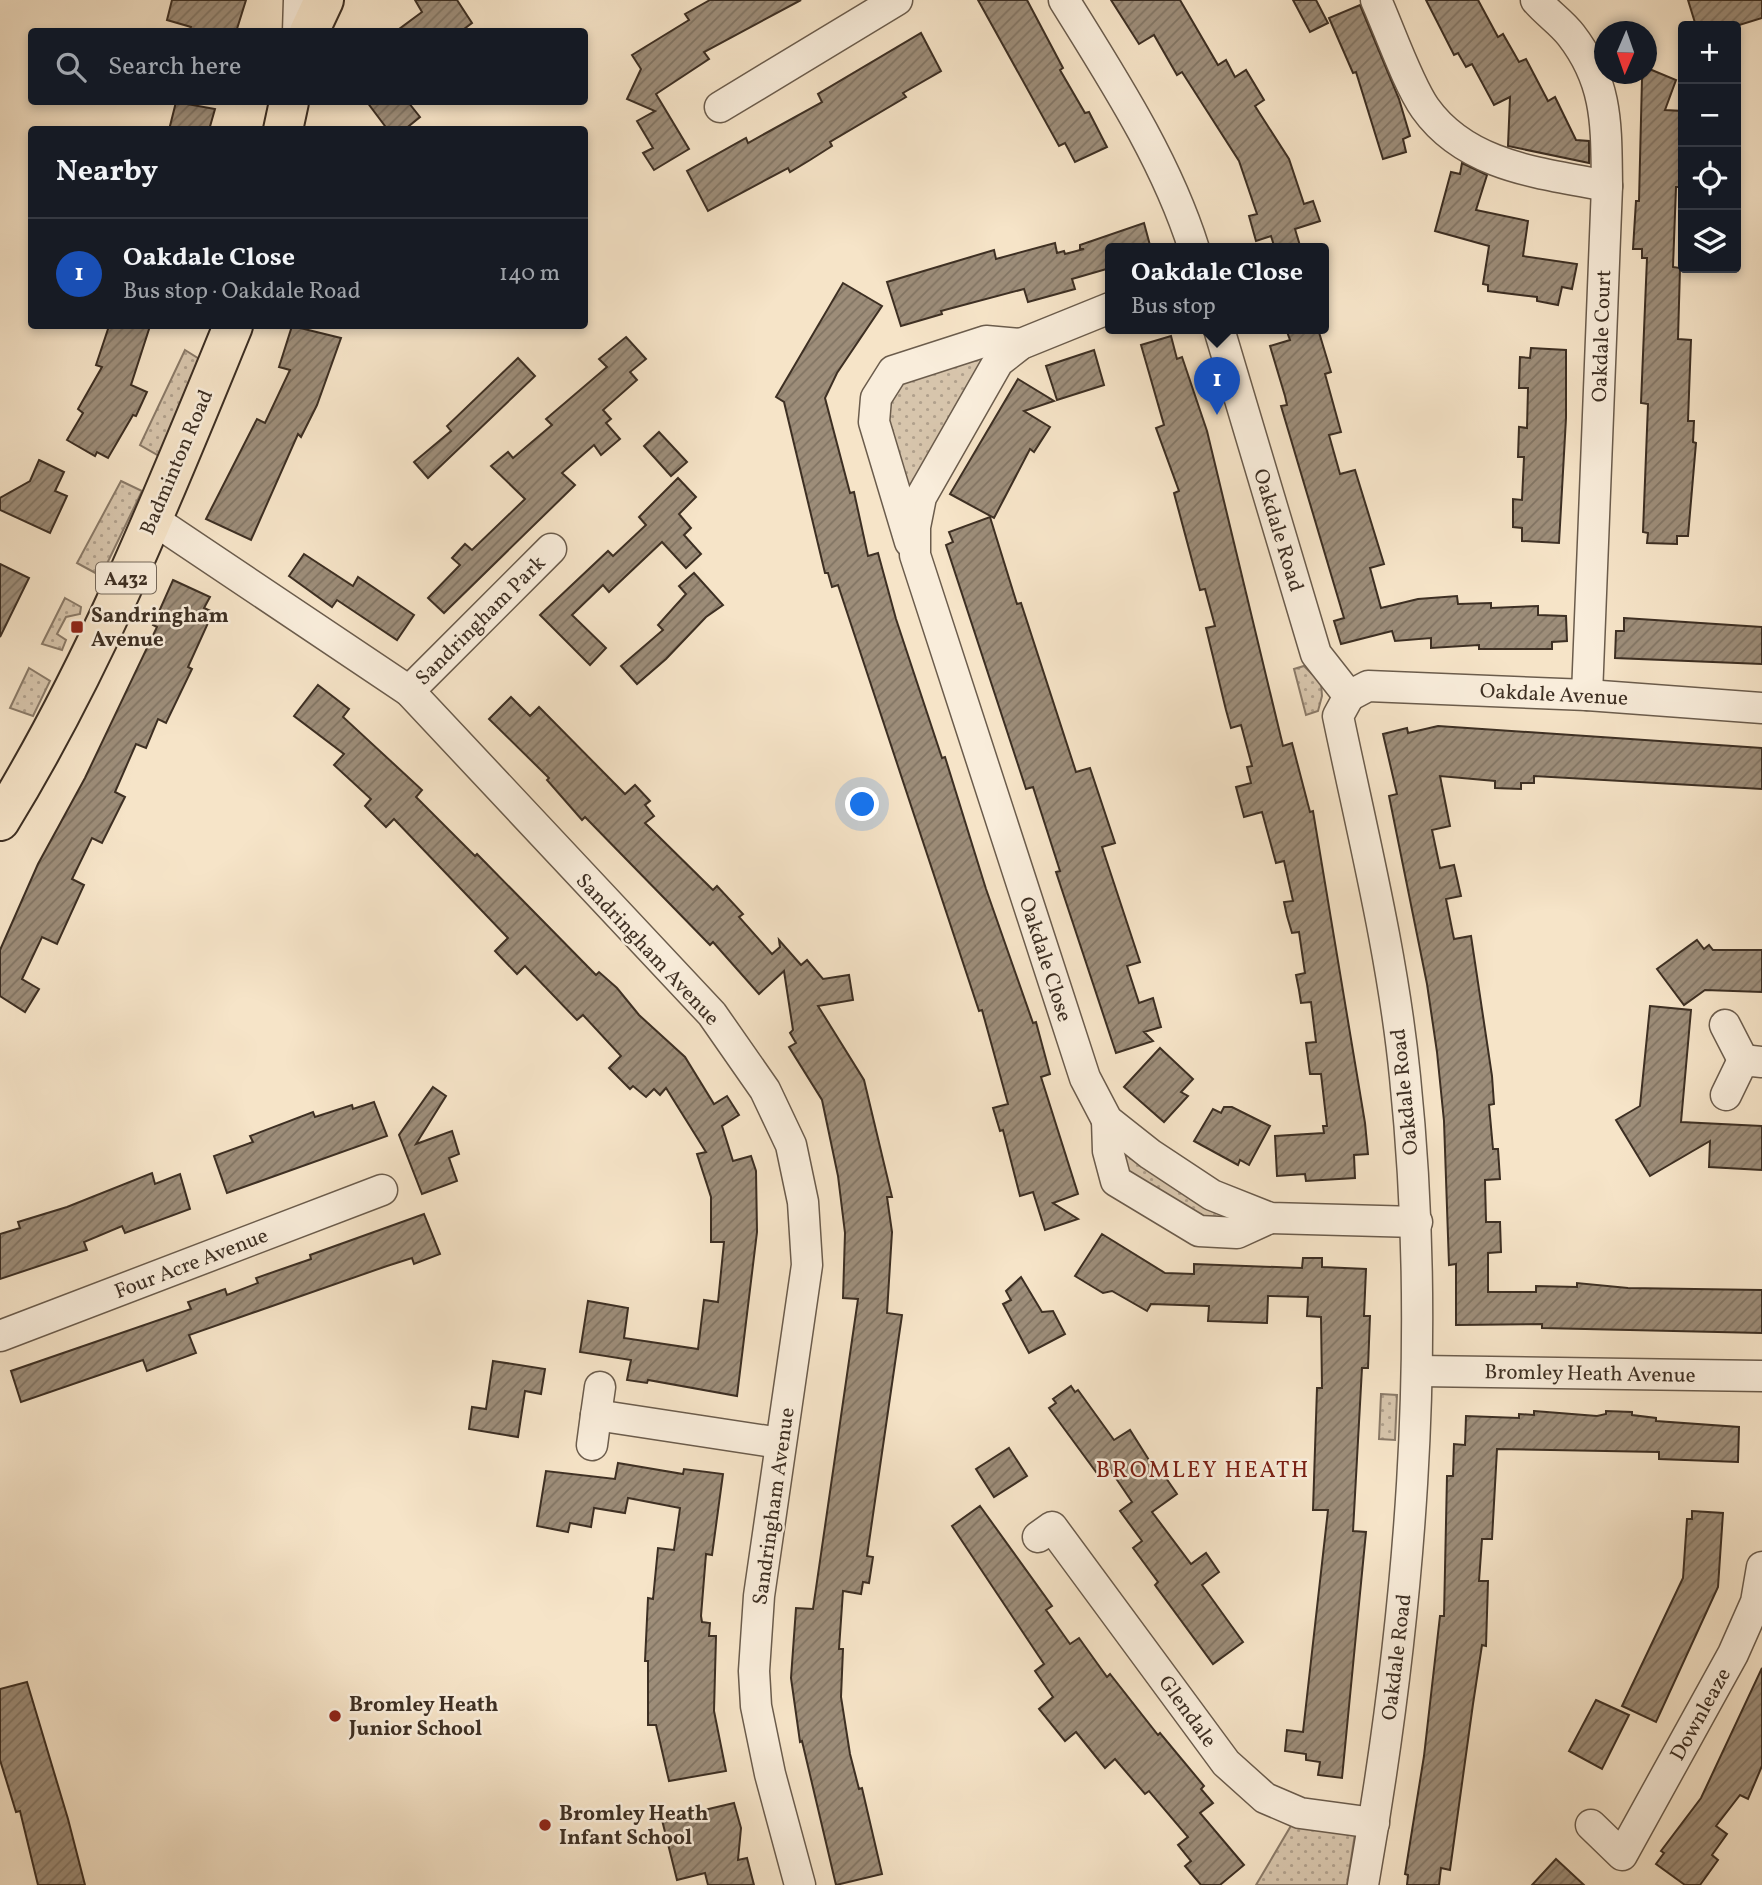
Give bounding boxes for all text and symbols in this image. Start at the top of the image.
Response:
north arrow [1594,21,1657,84]
map controls [1678,21,1741,273]
button: + [1678,21,1741,84]
search box [28,28,588,105]
icon: search [52,48,90,86]
text: Search here [108,49,241,85]
button: − [1678,84,1741,147]
button: locate [1678,147,1741,210]
text: Nearby [56,151,158,193]
button: layers [1678,210,1741,273]
text: Oakdale Close [123,240,295,276]
popup [1105,243,1329,334]
text: Oakdale Close [1131,255,1303,291]
text: 1 [74,258,84,290]
text: 140 m [499,258,560,290]
street label: Oakdale Court [1586,269,1619,403]
text: Bus stop · Oakdale Road [123,276,361,308]
text: Bus stop [1131,291,1216,323]
pin: 1 [1194,357,1240,415]
street label: Badminton Road [134,385,221,540]
street label: Oakdale Road [1245,465,1310,595]
street label: Sandringham Park [409,549,553,693]
road number: A432 [96,562,156,594]
place label: Sandringham Avenue [91,602,229,655]
marker: Sandringham Avenue [69,619,85,635]
street label: Oakdale Avenue [1479,677,1629,714]
your location [845,787,879,821]
street label: Sandringham Avenue [568,867,725,1033]
street label: Oakdale Close [1011,893,1078,1026]
street label: Oakdale Road [1384,1027,1427,1157]
street label: Four Acre Avenue [111,1222,272,1307]
street label: Bromley Heath Avenue [1484,1358,1696,1391]
street label: Sandringham Avenue [746,1405,803,1607]
district label: BROMLEY HEATH [1096,1455,1310,1487]
street label: Oakdale Road [1375,1592,1420,1722]
street label: Downleaze [1664,1663,1739,1766]
street label: Glendale [1151,1670,1223,1754]
place label: Bromley Heath Junior School [348,1691,499,1744]
marker: Bromley Heath Junior School [327,1708,343,1724]
place label: Bromley Heath Infant School [559,1800,709,1853]
marker: Bromley Heath Infant School [537,1817,553,1833]

